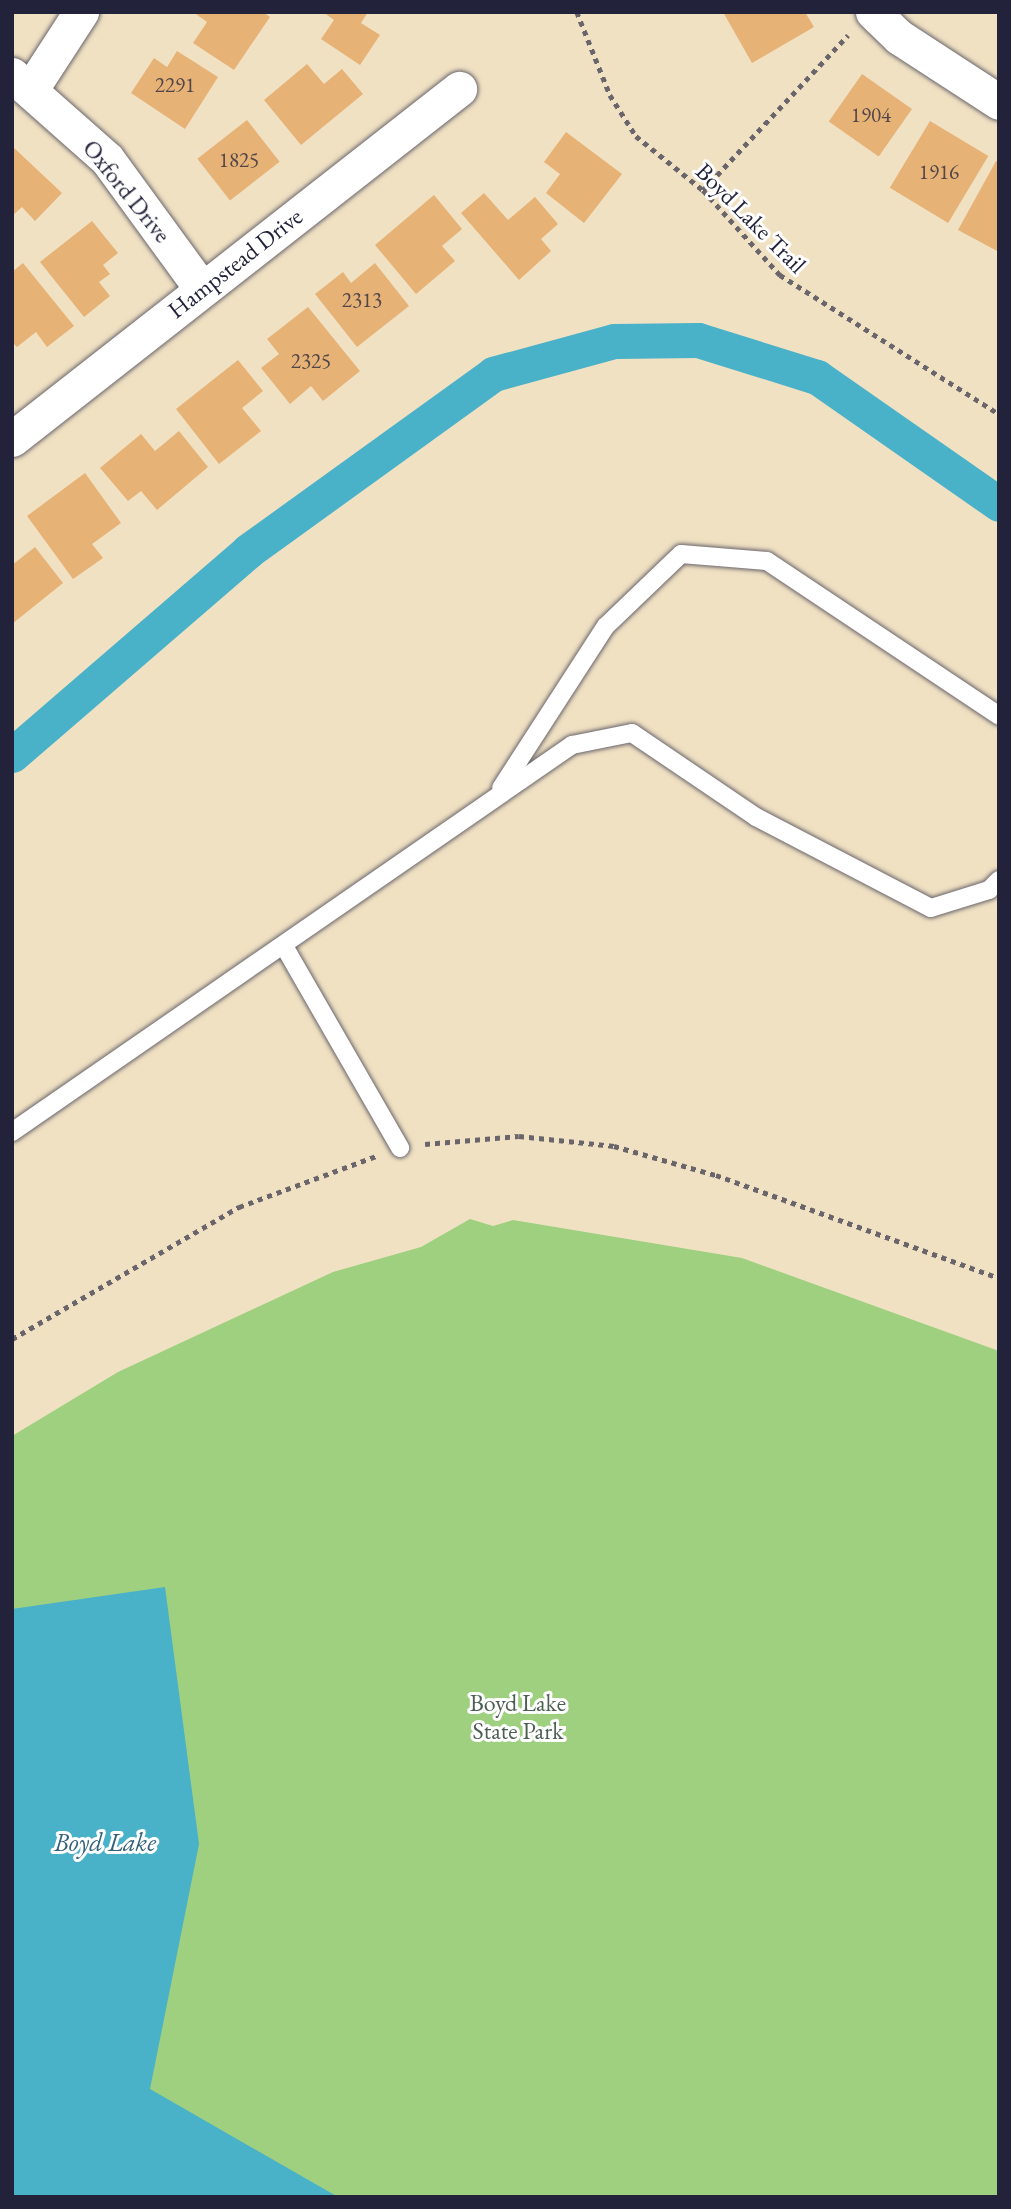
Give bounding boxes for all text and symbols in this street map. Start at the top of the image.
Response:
house number: 2291 [155,72,195,98]
house number: 1904 [851,102,891,128]
street label: Oxford Drive [77,134,177,248]
house number: 1825 [219,147,259,173]
street label: Boyd Lake Trail [690,157,812,279]
house number: 1916 [919,159,959,185]
street label: Hampstead Drive [162,202,308,324]
house number: 2313 [342,287,382,313]
house number: 2325 [291,348,331,374]
park label: Boyd Lake State Park [470,1689,566,1745]
water label: Boyd Lake [54,1827,156,1859]

